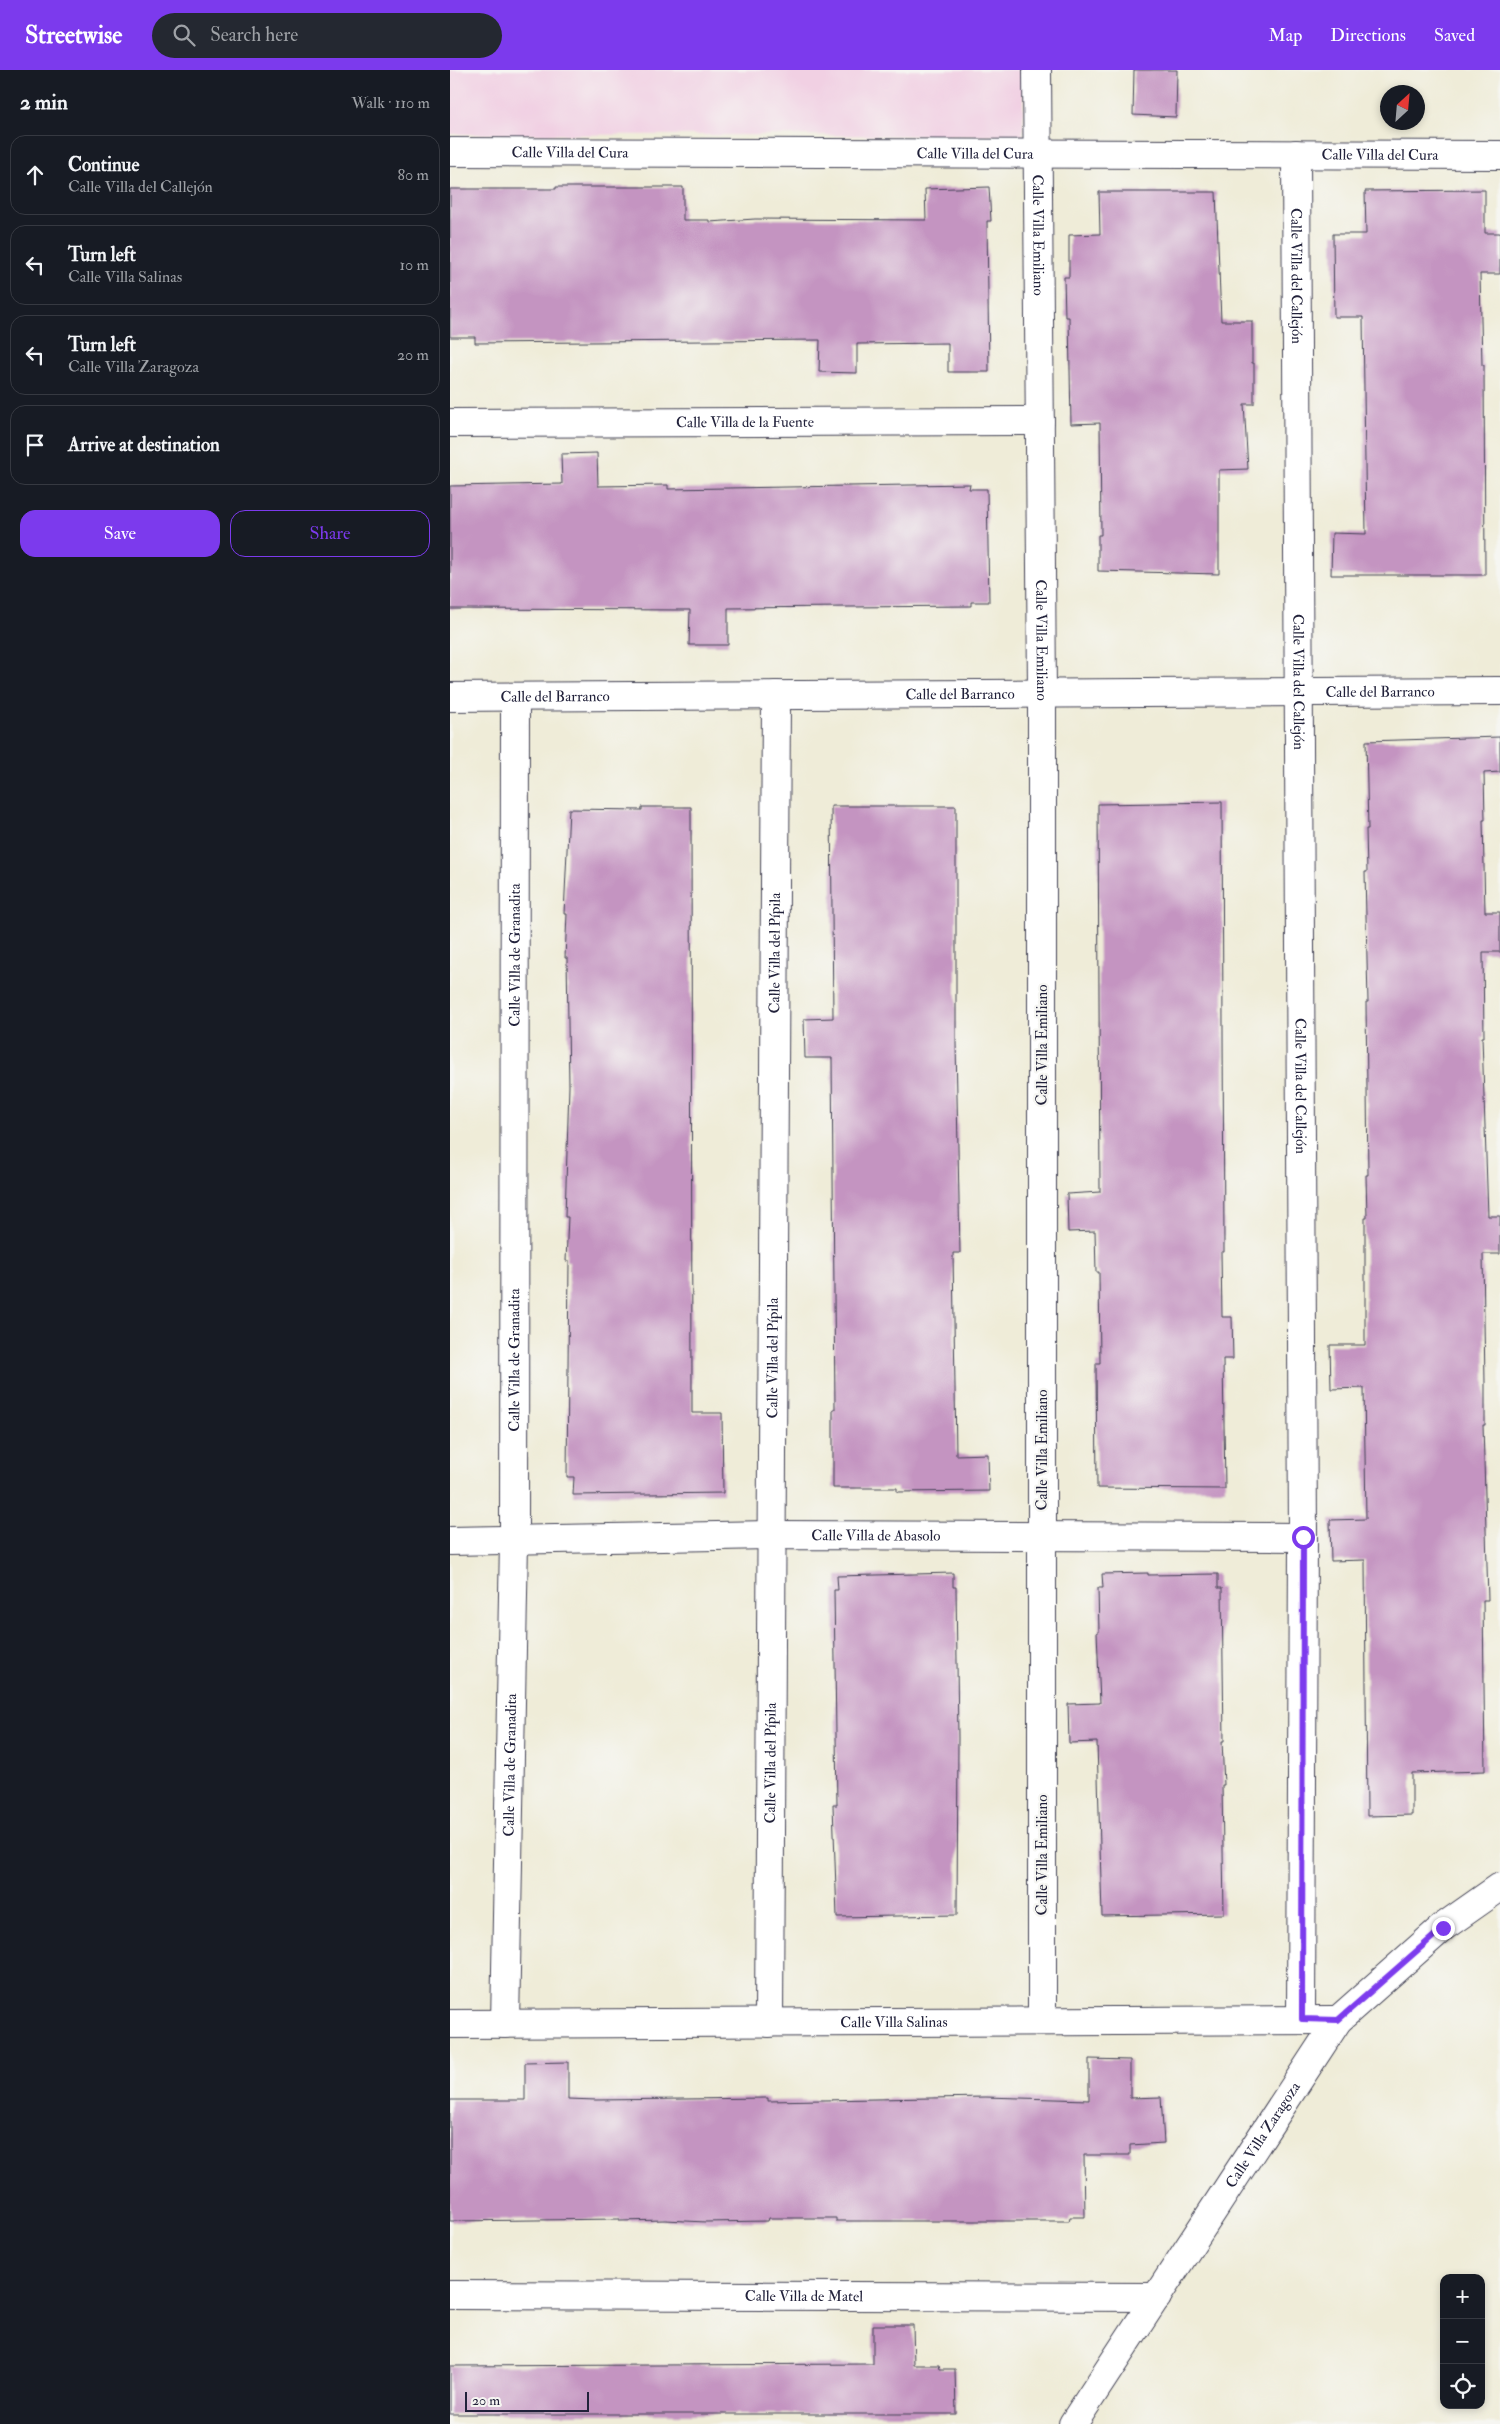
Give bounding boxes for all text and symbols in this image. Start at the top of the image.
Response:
search box [152,13,502,58]
text: Streetwise [25,20,122,51]
icon: search [170,21,198,49]
text: Search here [210,23,298,47]
text: Map [1269,24,1302,47]
text: Directions [1330,24,1406,47]
text: Saved [1434,24,1475,47]
north arrow [1380,85,1425,130]
text: 2 min [20,89,68,116]
text: Walk · 110 m [352,93,430,113]
street label: Calle Villa del Cura [512,143,629,162]
street label: Calle Villa del Cura [917,144,1034,163]
street label: Calle Villa del Cura [1322,145,1439,164]
text: Continue [68,153,139,177]
icon: ahead [21,161,49,189]
text: 80 m [398,165,429,185]
street label: Calle Villa Emiliano [1028,174,1048,296]
text: Calle Villa del Callejón [68,177,213,197]
street label: Calle Villa del Callejón [1287,208,1306,344]
text: Turn left [68,243,136,267]
icon: left [21,251,49,279]
text: 10 m [399,255,429,275]
text: Calle Villa Salinas [68,267,182,287]
text: Turn left [68,333,136,357]
icon: left [21,341,49,369]
text: 20 m [397,345,429,365]
text: Calle Villa Zaragoza [68,357,199,377]
street label: Calle Villa de la Fuente [676,412,814,432]
icon: arrive [21,431,49,459]
text: Arrive at destination [68,433,220,457]
button: Save [20,510,220,557]
button: Share [230,510,430,557]
street label: Calle Villa Emiliano [1032,579,1052,701]
street label: Calle Villa del Callejón [1289,614,1309,750]
street label: Calle del Barranco [1325,682,1435,701]
street label: Calle del Barranco [905,684,1015,704]
street label: Calle del Barranco [500,687,610,706]
street label: Calle Villa de Granadita [505,883,524,1027]
street label: Calle Villa del Pípila [765,892,785,1013]
street label: Calle Villa Emiliano [1033,984,1052,1106]
street label: Calle Villa del Callejón [1291,1018,1311,1154]
street label: Calle Villa de Granadita [505,1288,524,1432]
street label: Calle Villa del Pípila [763,1297,783,1418]
street label: Calle Villa Emiliano [1033,1389,1052,1511]
street label: Calle Villa de Abasolo [811,1526,941,1545]
route start [1292,1526,1315,1549]
street label: Calle Villa de Granadita [499,1692,521,1837]
street label: Calle Villa del Pípila [761,1702,781,1823]
street label: Calle Villa Emiliano [1033,1794,1052,1916]
route end [1432,1917,1455,1940]
street label: Calle Villa Salinas [840,2012,948,2032]
street label: Calle Villa Zaragoza [1221,2077,1305,2191]
map controls [1440,2274,1485,2409]
button: + [1440,2274,1485,2319]
street label: Calle Villa de Matel [745,2286,863,2306]
button: − [1440,2319,1485,2364]
button: locate [1440,2364,1485,2409]
scale bar [465,2389,589,2412]
text: 20 m [472,2392,500,2409]

